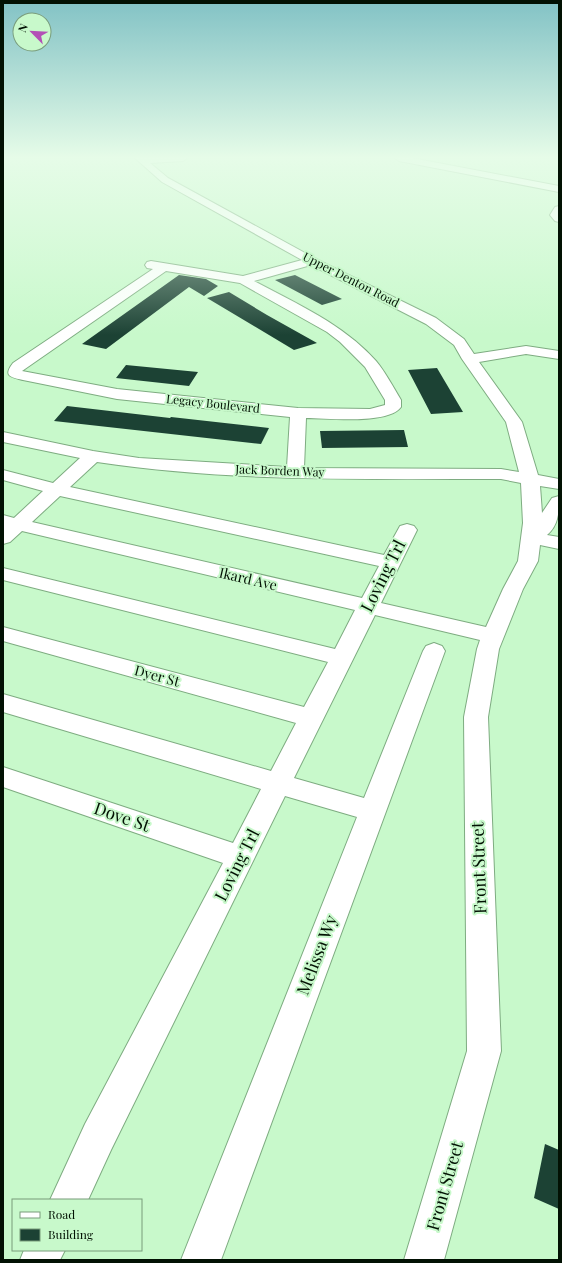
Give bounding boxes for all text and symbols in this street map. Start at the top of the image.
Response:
north arrow [12,12,52,52]
text: N [14,21,31,34]
street label: Upper Denton Road [300,248,402,310]
street label: Legacy Boulevard [165,390,261,416]
street label: Jack Borden Way [234,460,325,480]
street label: Loving Trl [355,536,410,615]
street label: Ikard Ave [217,563,279,594]
street label: Dyer St [132,660,183,691]
street label: Dove St [91,796,154,836]
street label: Front Street [465,821,491,914]
street label: Loving Trl [209,825,264,904]
street label: Melissa Wy [291,911,341,998]
street label: Front Street [421,1138,468,1233]
legend [12,1199,142,1251]
text: Road [48,1206,75,1222]
text: Building [48,1226,94,1242]

